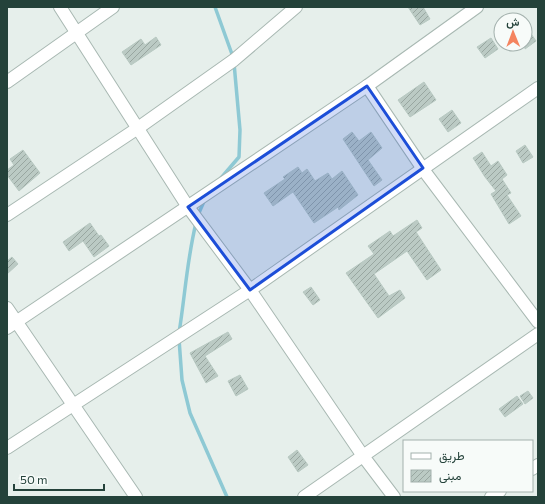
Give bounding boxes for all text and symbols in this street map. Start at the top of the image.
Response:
north arrow [493,12,533,52]
text: ش [506,15,520,29]
legend [403,440,533,492]
text: طريق [439,448,465,464]
scale bar [14,466,104,492]
text: مبنى [439,468,461,484]
text: 50 m [20,472,48,486]

